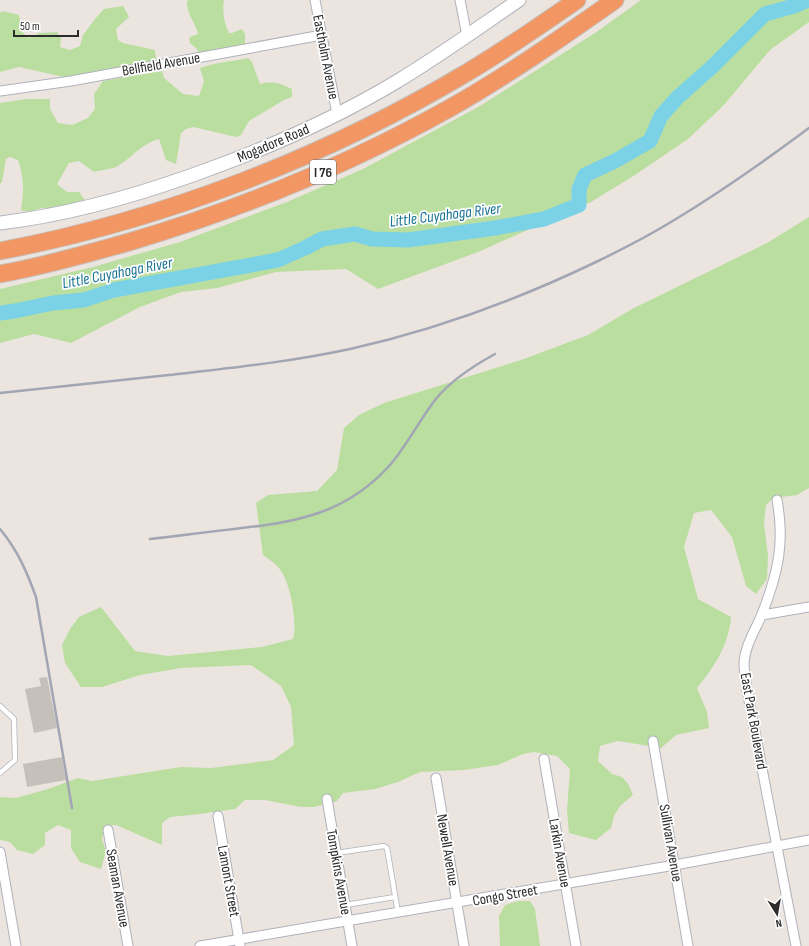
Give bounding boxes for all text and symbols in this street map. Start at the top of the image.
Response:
scale bar [14,12,78,38]
street label: Eastholm Avenue [308,13,343,101]
text: 50 m [20,19,40,34]
street label: Bellfield Avenue [121,48,202,81]
street label: Mogadore Road [234,120,312,167]
road number: I 76 [310,160,336,184]
water label: Little Cuyahoga River [389,199,502,232]
water label: Little Cuyahoga River [61,253,174,293]
street label: East Park Boulevard [736,671,771,771]
street label: Sullivan Avenue [654,803,687,883]
street label: Newell Avenue [432,813,463,888]
street label: Larkin Avenue [544,817,575,889]
street label: Tompkins Avenue [322,828,355,916]
street label: Lamont Street [213,844,244,919]
street label: Seaman Avenue [101,847,134,929]
street label: Congo Street [471,880,540,911]
north arrow [757,894,797,934]
text: N [775,916,783,930]

